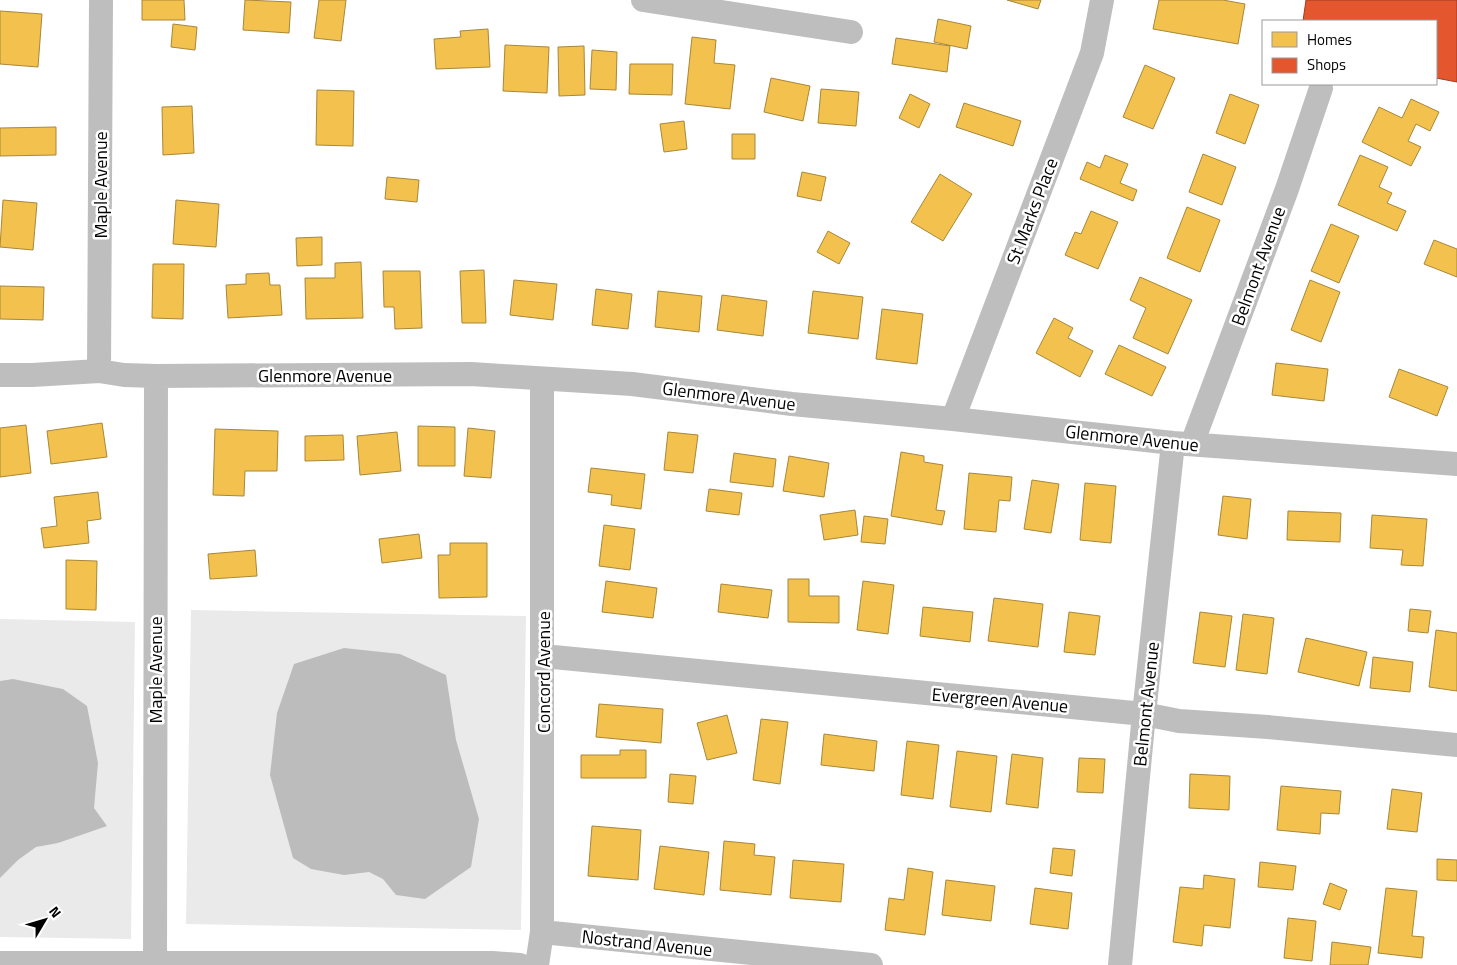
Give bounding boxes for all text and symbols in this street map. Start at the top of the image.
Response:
legend [1262,20,1437,85]
text: Homes [1307,28,1352,51]
text: Shops [1307,53,1346,76]
street label: Maple Avenue [87,131,114,239]
street label: St Marks Place [999,154,1065,268]
street label: Belmont Avenue [1224,203,1292,329]
street label: Glenmore Avenue [258,362,392,389]
street label: Glenmore Avenue [661,374,797,418]
street label: Glenmore Avenue [1064,418,1200,458]
street label: Concord Avenue [530,611,557,733]
street label: Maple Avenue [142,616,169,724]
street label: Belmont Avenue [1126,640,1166,768]
street label: Evergreen Avenue [931,681,1069,719]
north arrow [20,895,70,945]
text: N [44,901,67,922]
street label: Nostrand Avenue [580,923,714,963]

